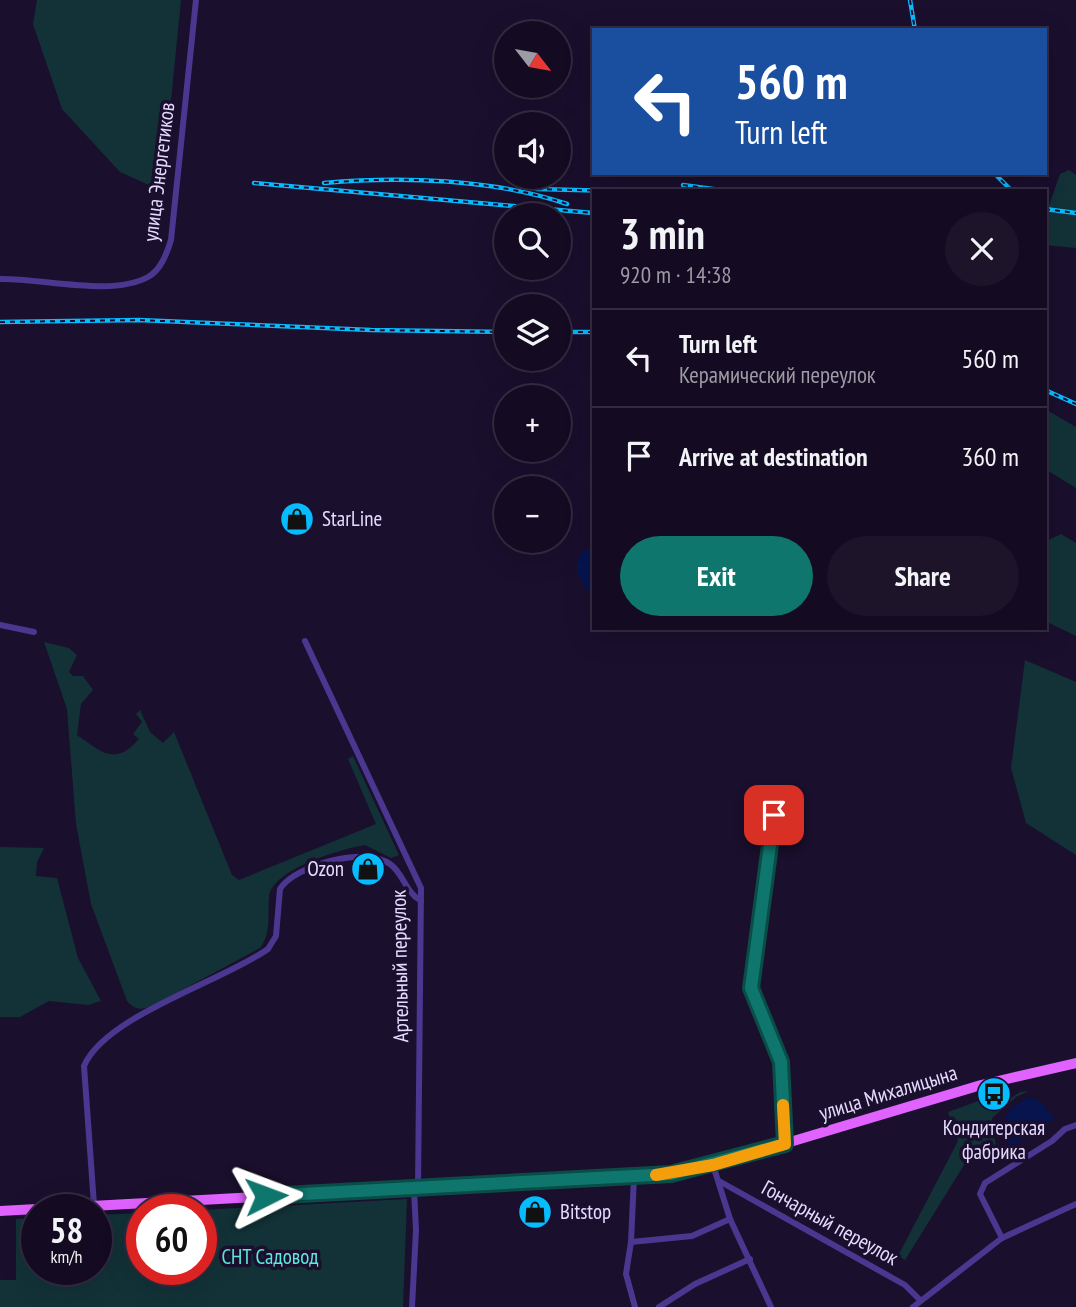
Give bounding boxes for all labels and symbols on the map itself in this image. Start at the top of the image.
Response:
north arrow [494,21,570,98]
street label: улица Энергетиков [137,101,180,243]
shop icon: StarLine [278,500,316,538]
place label: StarLine [322,505,382,532]
pin [744,785,804,845]
shop icon: Ozon [349,850,387,888]
place label: Ozon [307,855,344,882]
street label: Артельный переулок [385,889,414,1043]
street label: улица Михалицына [816,1059,960,1126]
bus stop icon: Кондитерская фабрика [975,1075,1013,1113]
place label: Кондитерская фабрика [943,1114,1045,1165]
position arrow [229,1159,303,1233]
street label: Гончарный переулок [757,1174,903,1271]
shop icon: Bitstop [516,1193,554,1231]
speed limit sign: 60 [126,1194,217,1285]
place label: Bitstop [560,1198,611,1225]
park label: СНТ Садовод [221,1243,319,1270]

